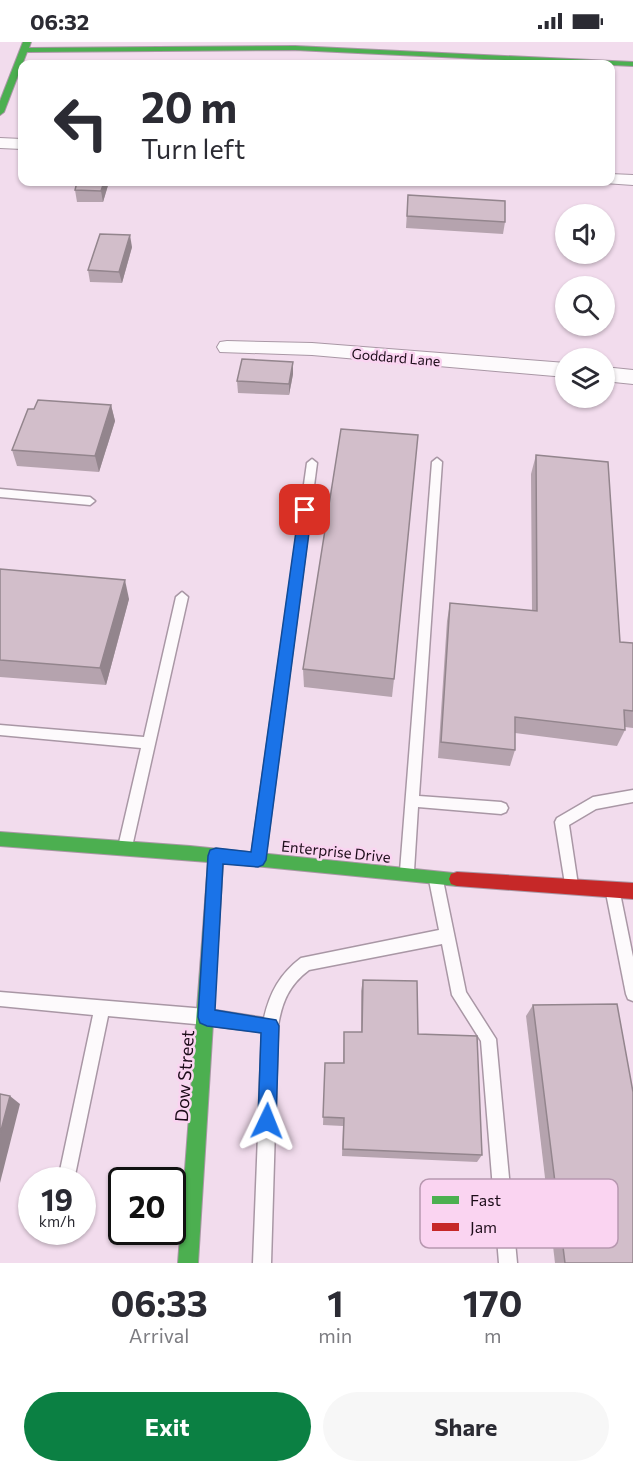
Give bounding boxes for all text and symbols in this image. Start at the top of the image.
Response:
text: 06:32 [30,8,89,35]
text: 20 m [141,80,237,132]
icon: left [42,84,120,162]
text: Turn left [141,132,245,165]
map controls [555,204,615,408]
button: sound [555,204,615,264]
button: search [555,276,615,336]
street label: Goddard Lane [351,345,441,369]
button: layers [555,348,615,408]
pin [279,484,330,535]
icon: arrive [288,493,321,526]
street label: Enterprise Drive [280,836,392,866]
street label: Dow Street [170,1029,198,1123]
position arrow [235,1089,299,1153]
speed limit sign: 20 [108,1167,186,1245]
legend [420,1179,618,1248]
text: 19 [41,1180,73,1217]
text: Fast [470,1190,501,1209]
text: km/h [39,1212,75,1230]
text: Jam [470,1217,497,1236]
text: 06:33 [110,1280,208,1324]
text: 1 [327,1280,343,1324]
text: 170 [463,1280,523,1324]
text: Arrival [129,1323,189,1347]
text: min [318,1323,352,1347]
text: m [484,1323,501,1347]
button: Exit [24,1392,311,1461]
button: Share [323,1392,609,1461]

